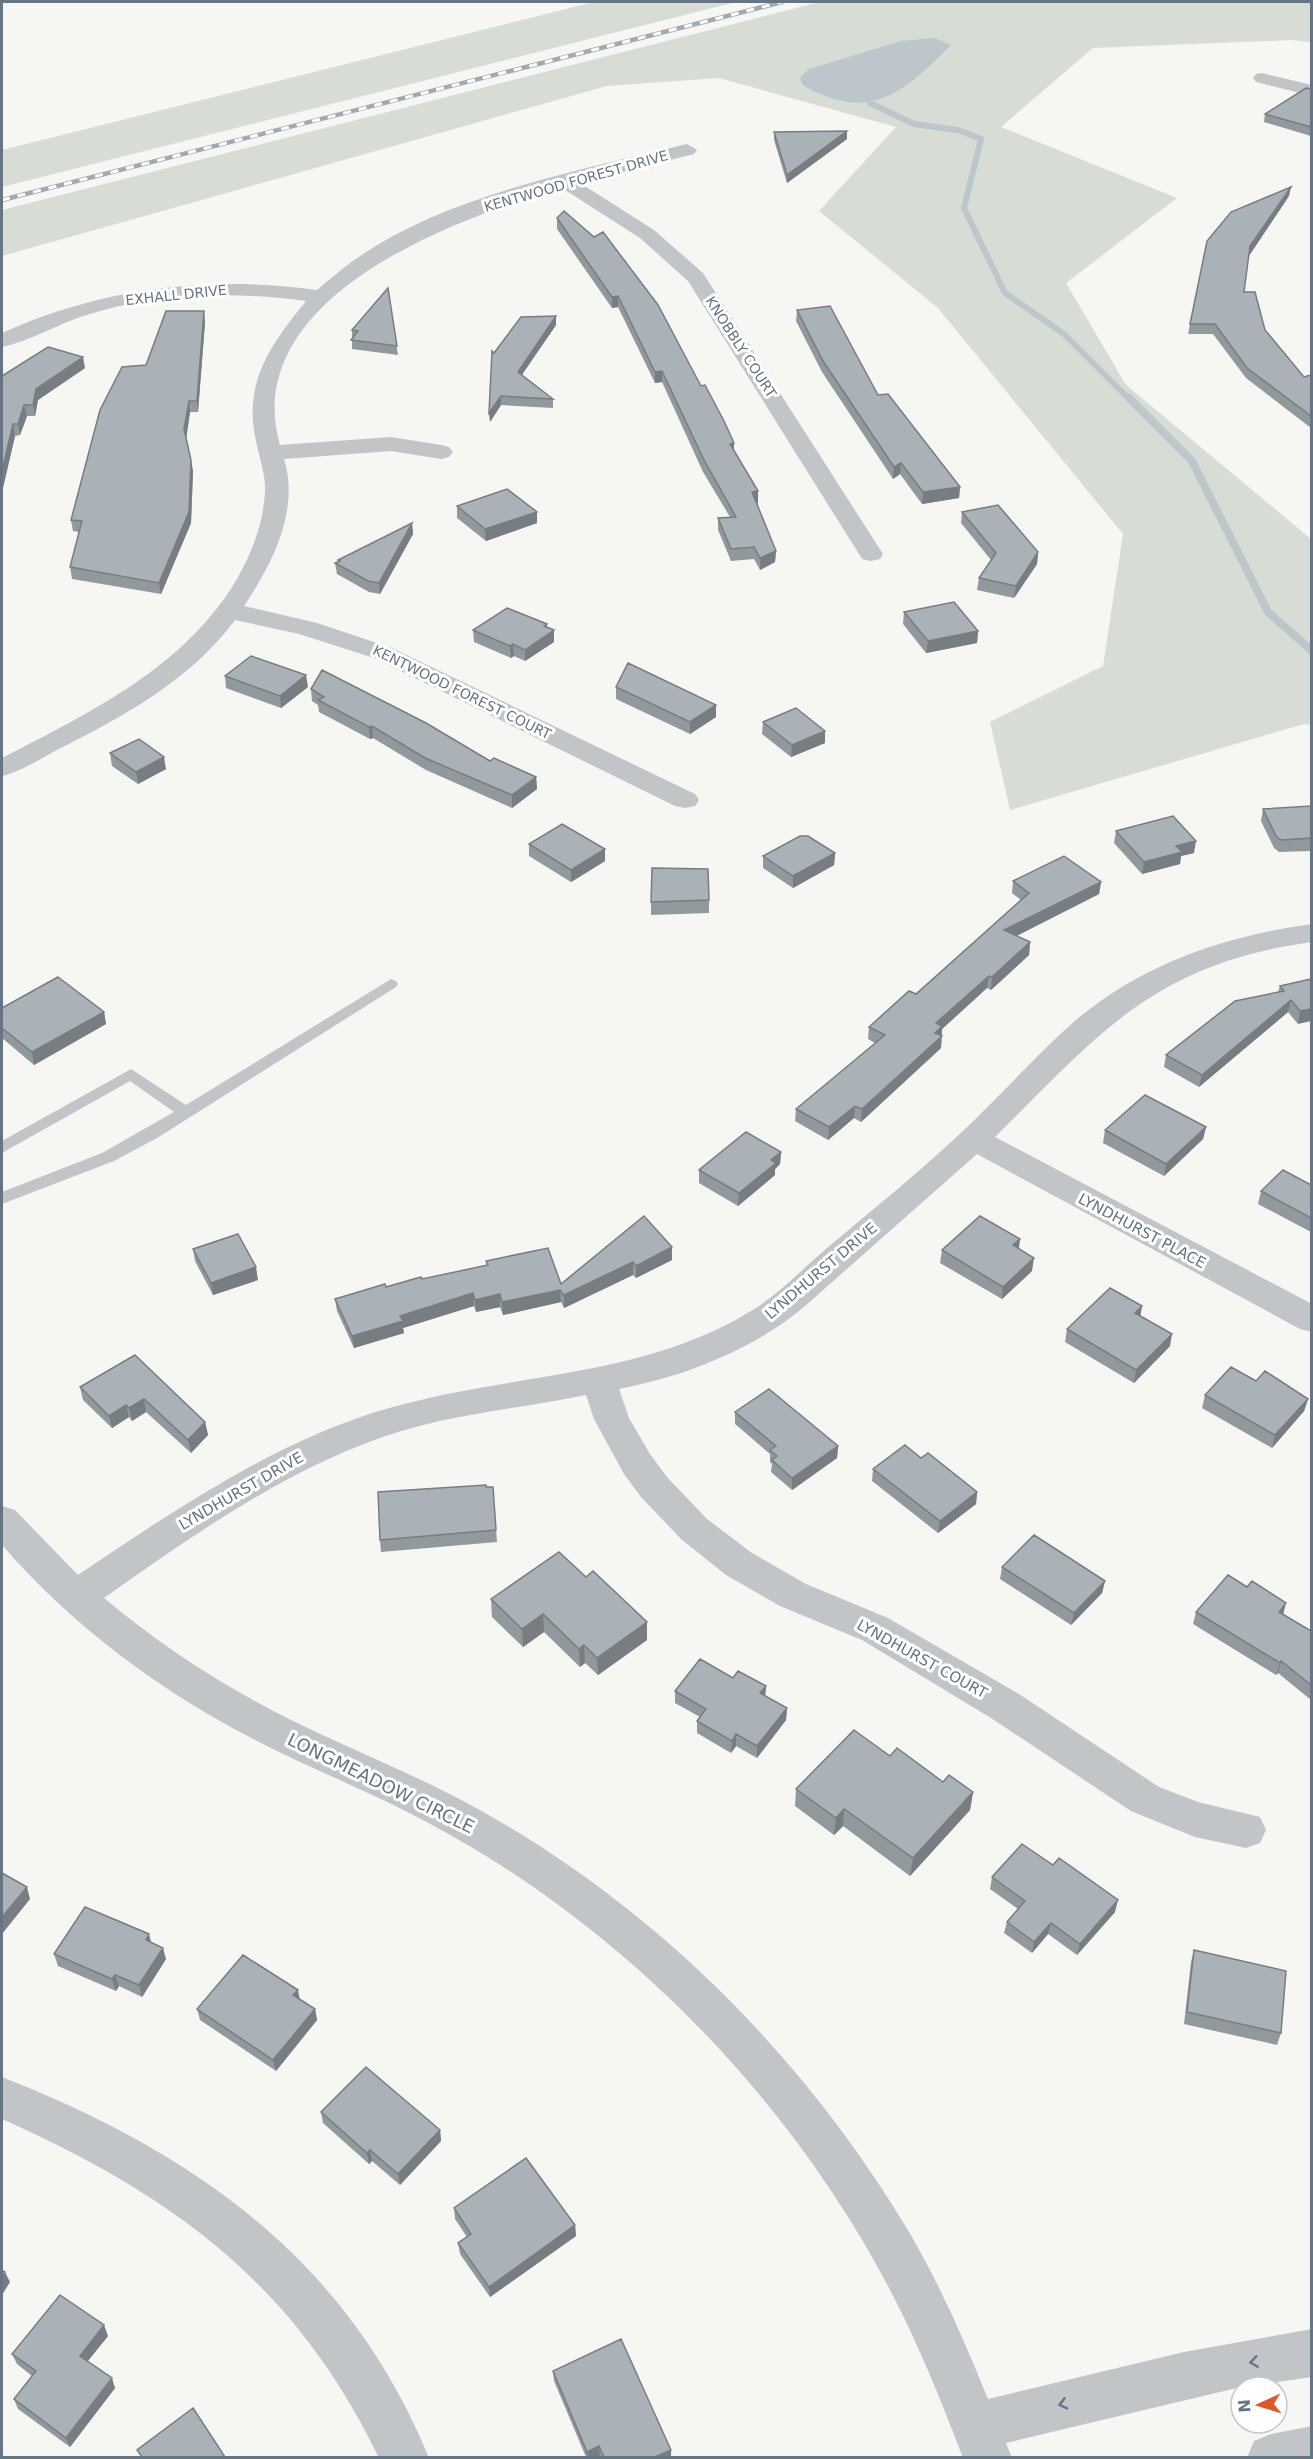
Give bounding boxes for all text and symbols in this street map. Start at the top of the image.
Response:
street label: KENTWOOD FOREST DRIVE [482,147,670,215]
street label: EXHALL DRIVE [125,282,227,308]
street label: KNOBBLY COURT [702,294,780,401]
street label: KENTWOOD FOREST COURT [370,642,554,742]
street label: LYNDHURST PLACE [1075,1190,1209,1272]
street label: LYNDHURST DRIVE [761,1219,881,1323]
street label: LYNDHURST DRIVE [176,1448,306,1534]
street label: LYNDHURST COURT [854,1616,991,1703]
street label: LONGMEADOW CIRCLE [284,1729,478,1837]
one-way arrow [1249,2355,1258,2367]
north arrow [1229,2375,1289,2435]
one-way arrow [1059,2397,1069,2409]
text: N [1235,2399,1254,2413]

